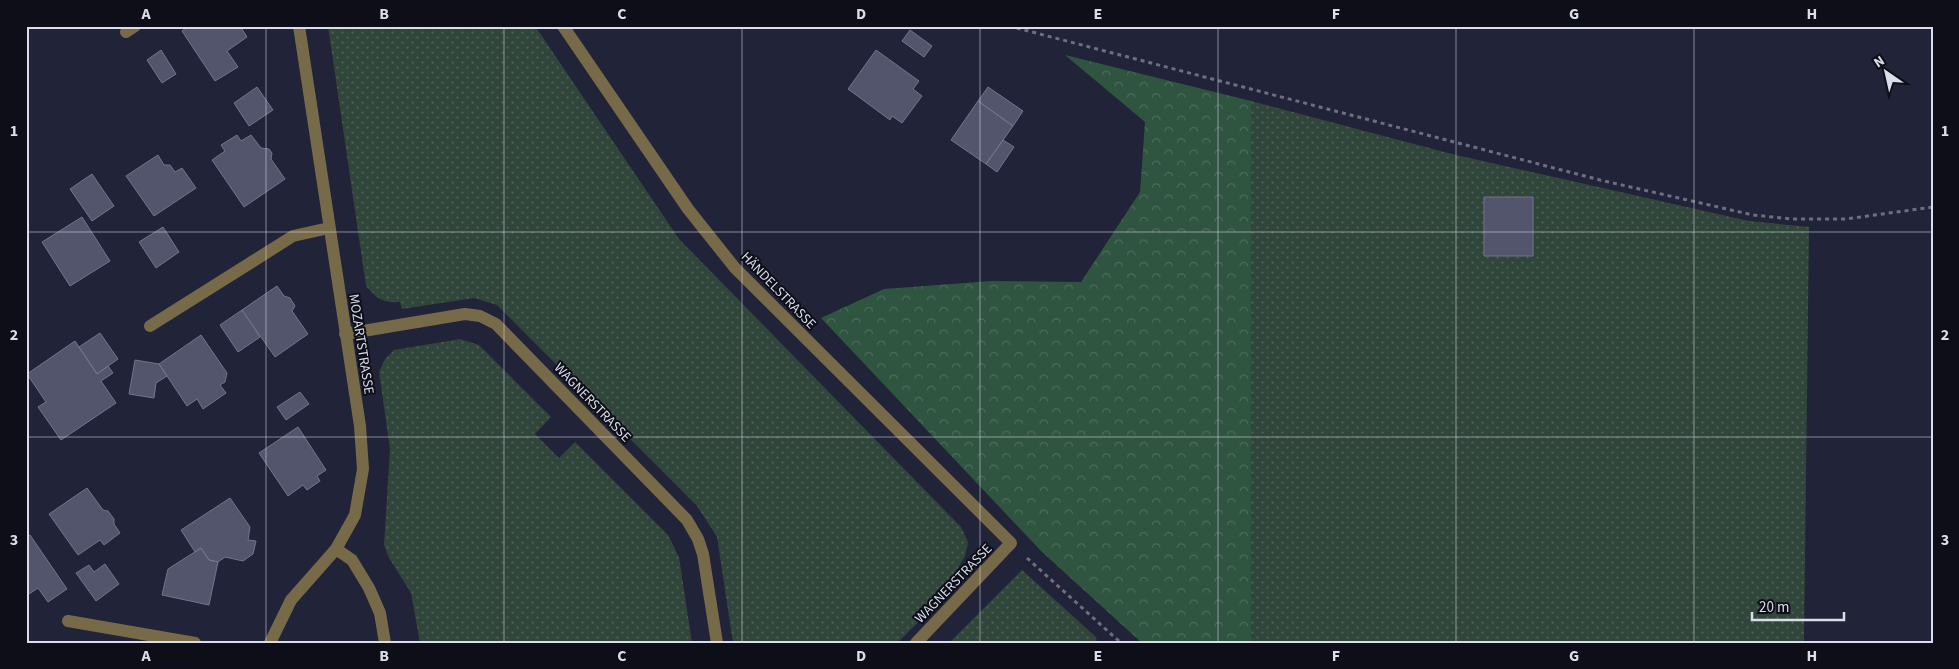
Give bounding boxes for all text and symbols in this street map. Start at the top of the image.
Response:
text: A [140,3,151,25]
text: B [379,3,389,25]
text: C [617,3,627,25]
text: D [856,3,866,25]
text: E [1094,3,1102,25]
text: F [1332,3,1340,25]
text: G [1569,3,1579,25]
text: H [1807,3,1817,25]
north arrow [1862,48,1912,98]
text: N [1870,51,1889,73]
text: 1 [10,120,18,142]
text: 1 [1941,120,1949,142]
street label: HÄNDELSTRASSE [736,248,820,334]
street label: MOZARTSTRASSE [343,293,379,396]
text: 2 [10,324,18,346]
text: 2 [1941,324,1949,346]
street label: WAGNERSTRASSE [549,358,635,447]
text: 3 [10,529,18,551]
text: 3 [1941,529,1949,551]
street label: WAGNERSTRASSE [911,539,997,628]
scale bar [1752,589,1844,621]
text: 20 m [1759,597,1789,618]
text: A [140,645,151,667]
text: B [379,645,389,667]
text: C [617,645,627,667]
text: D [856,645,866,667]
text: E [1094,645,1102,667]
text: F [1332,645,1340,667]
text: G [1569,645,1579,667]
text: H [1807,645,1817,667]

